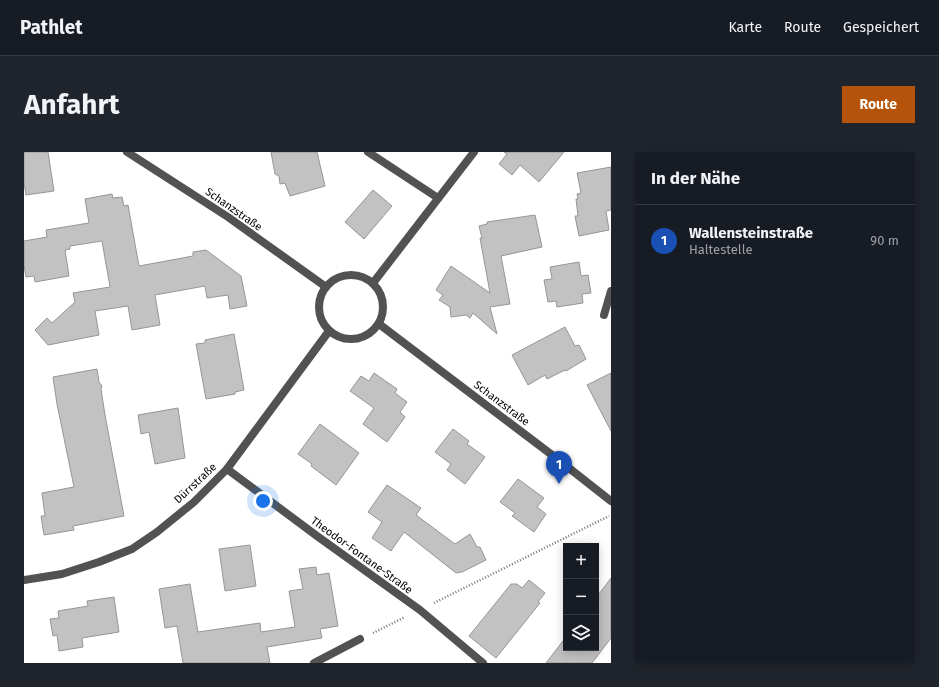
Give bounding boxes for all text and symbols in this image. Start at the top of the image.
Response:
text: Pathlet [20,16,83,39]
text: Karte [728,19,762,36]
text: Route [784,19,821,36]
text: Gespeichert [843,19,919,36]
button: Route [842,86,915,123]
text: Anfahrt [24,88,120,121]
text: In der Nähe [651,168,740,189]
street label: Schanzstraße [203,185,265,234]
text: Wallensteinstraße [689,224,813,242]
text: 1 [661,233,667,248]
text: 90 m [870,233,899,248]
text: Haltestelle [689,242,752,257]
street label: Schanzstraße [471,378,532,429]
pin: 1 [546,451,572,484]
street label: Dürrstraße [171,460,219,506]
your location [253,491,273,511]
street label: Theodor-Fontane-Straße [308,514,415,597]
map controls [563,543,599,651]
button: + [563,543,599,579]
button: − [563,579,599,615]
button: layers [563,615,599,651]

